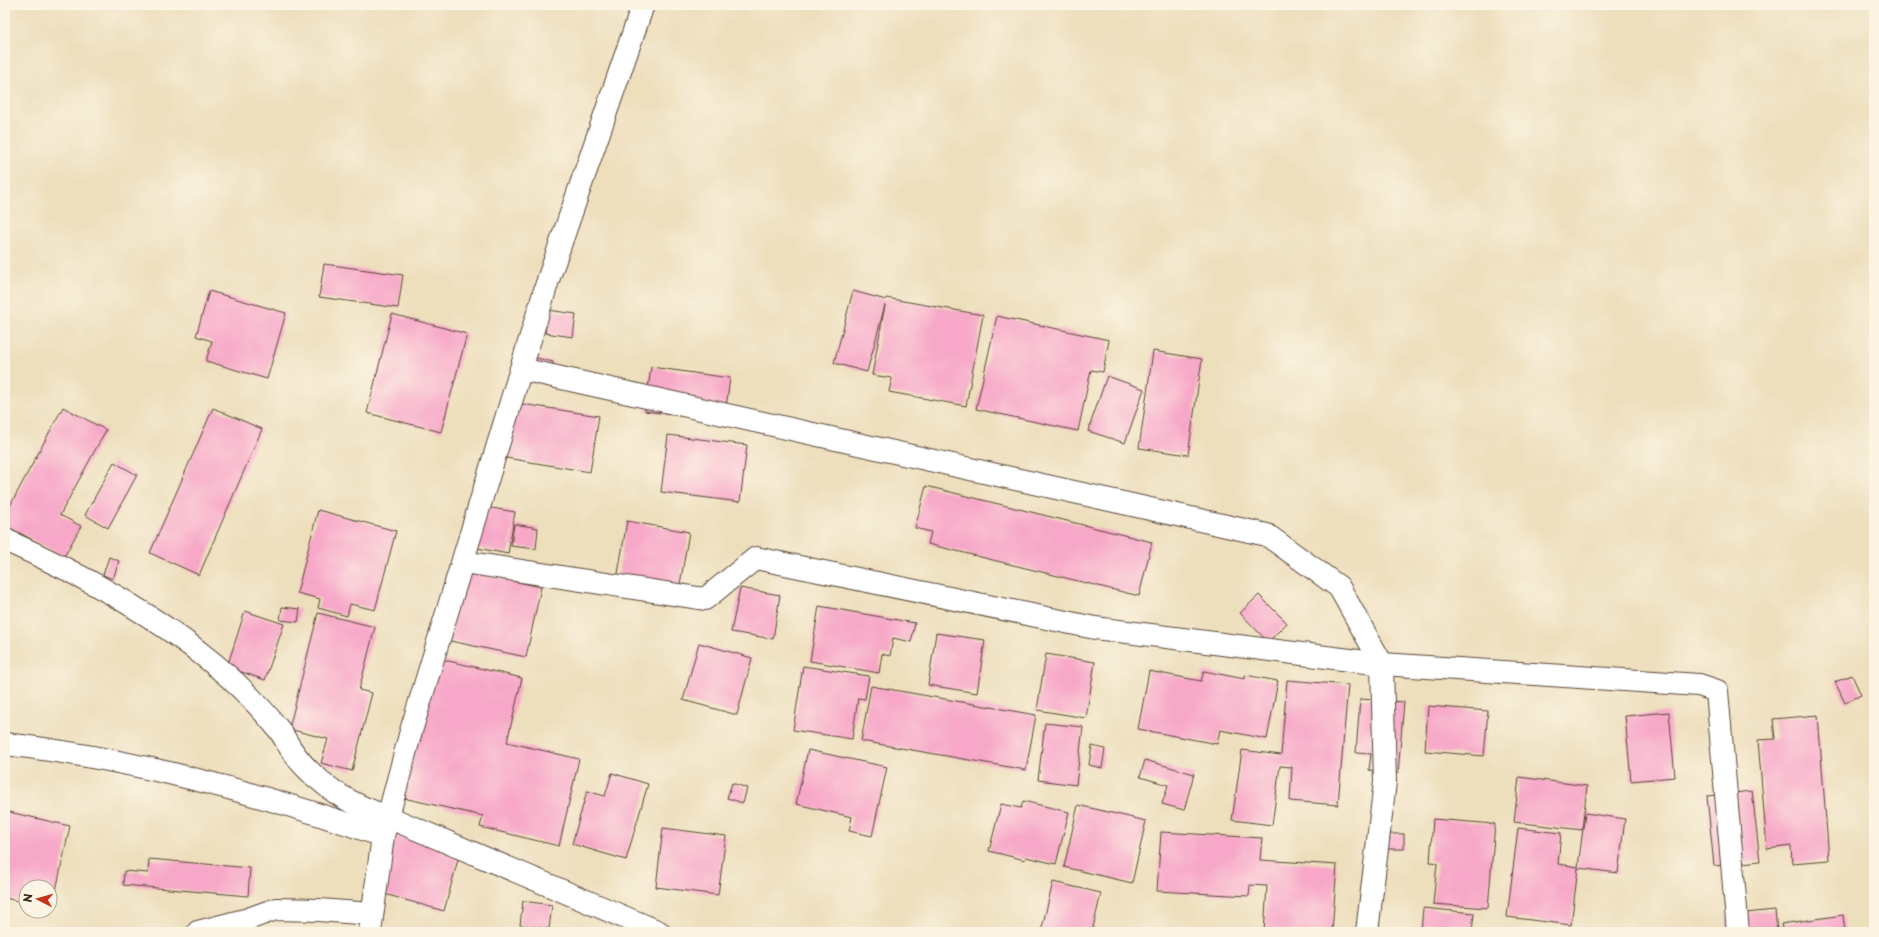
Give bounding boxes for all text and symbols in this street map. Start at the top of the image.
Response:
north arrow [18,879,58,919]
text: N [19,892,36,903]

